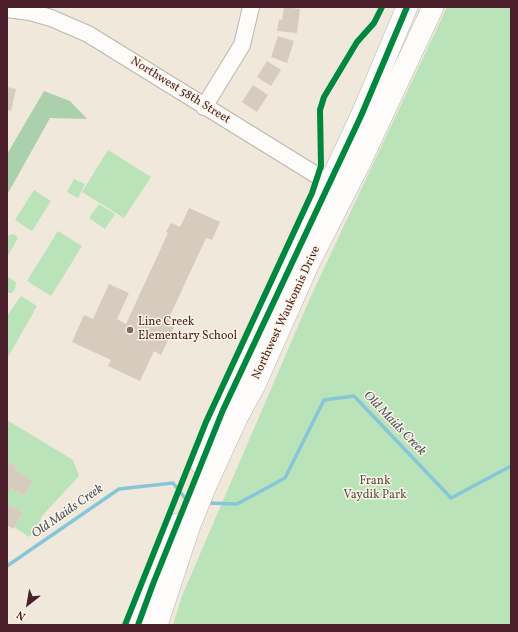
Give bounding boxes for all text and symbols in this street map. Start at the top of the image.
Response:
street label: Northwest 58th Street [127,54,233,128]
street label: Northwest Waukomis Drive [250,244,324,382]
place label: Line Creek Elementary School [138,316,237,344]
marker: Line Creek Elementary School [125,325,135,335]
water label: Old Maids Creek [359,388,429,460]
park label: Frank Vaydik Park [344,475,406,503]
water label: Old Maids Creek [29,482,107,542]
north arrow [8,584,48,624]
text: N [14,606,29,623]

